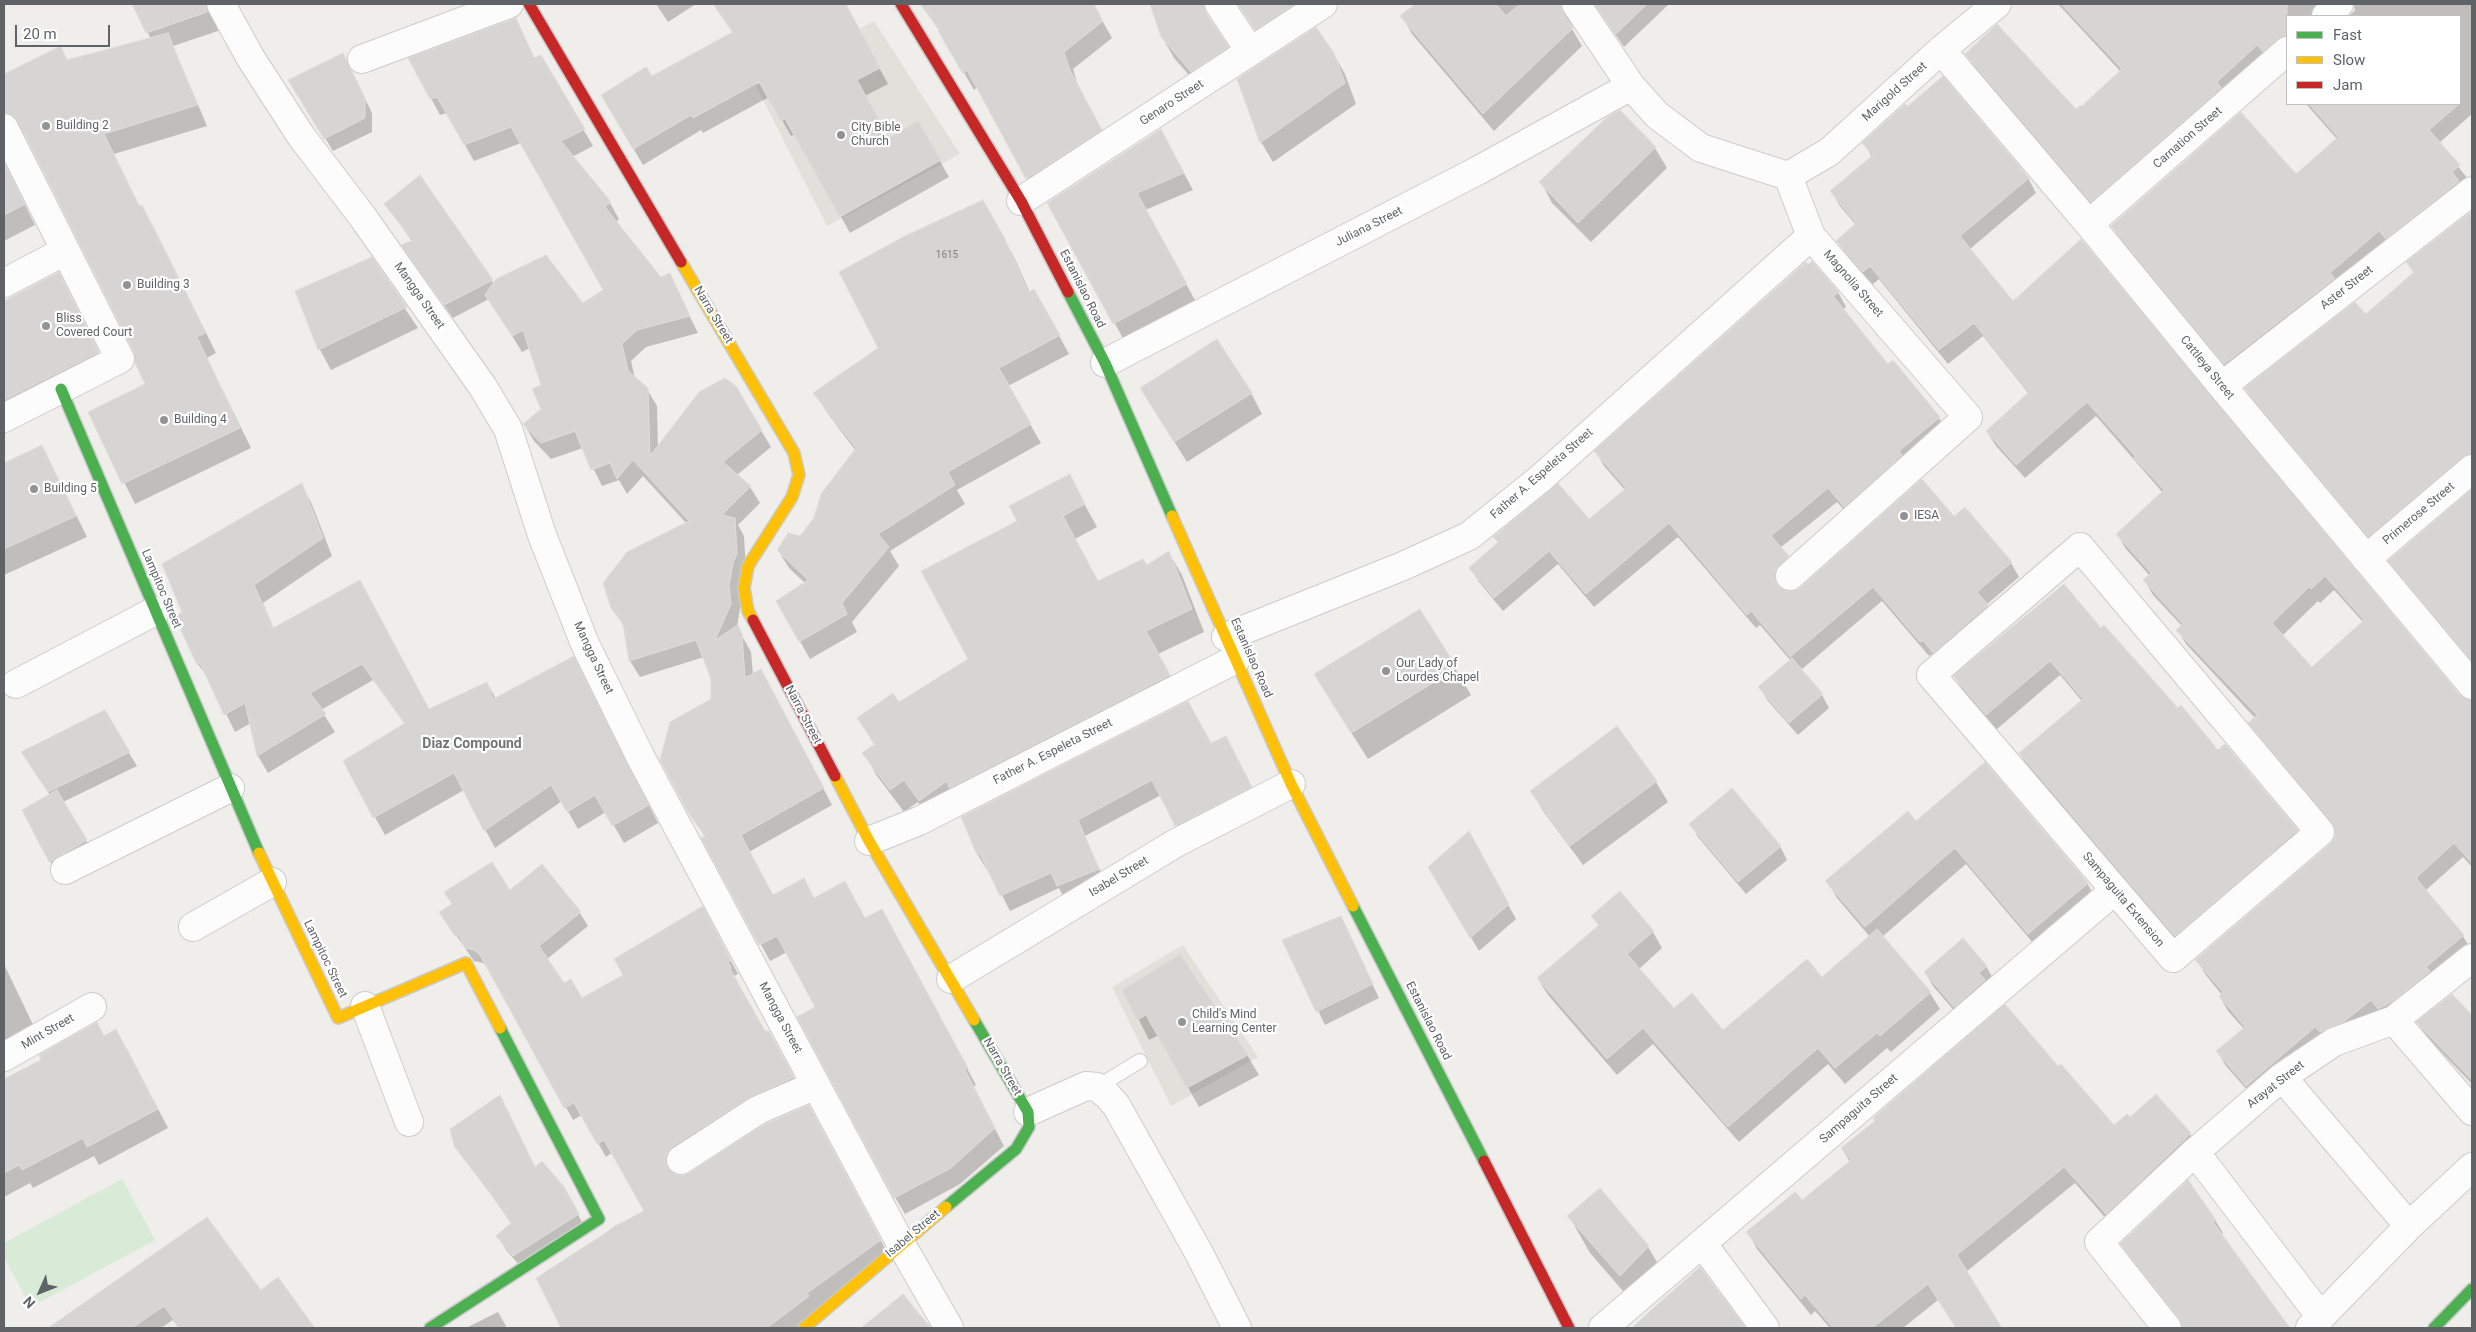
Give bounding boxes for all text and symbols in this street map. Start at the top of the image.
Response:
scale bar [18,15,112,47]
legend [2286,15,2461,105]
text: 20 m [23,25,57,43]
text: Fast [2333,26,2362,44]
text: Slow [2333,51,2365,69]
street label: Marigold Street [1860,59,1930,125]
text: Jam [2333,76,2363,94]
street label: Genaro Street [1137,77,1207,129]
street label: Carnation Street [2151,104,2225,172]
place label: Building 2 [56,119,109,133]
marker: Building 2 [40,120,52,132]
place label: City Bible Church [851,121,901,149]
marker: City Bible Church [835,129,847,141]
street label: Juliana Street [1333,204,1405,250]
street label: Estanislao Road [1056,247,1108,331]
street label: Magnolia Street [1820,247,1886,321]
house number: 1615 [936,249,958,261]
street label: Mangga Street [391,260,447,332]
street label: Aster Street [2318,263,2376,313]
place label: Building 3 [137,278,190,292]
marker: Building 3 [121,279,133,291]
street label: Narra Street [690,284,736,346]
place label: Bliss Covered Court [56,312,132,340]
marker: Bliss Covered Court [40,320,52,332]
street label: Cattleya Street [2177,333,2237,403]
place label: Building 4 [174,413,227,427]
marker: Building 4 [158,414,170,426]
street label: Father A. Espeleta Street [1488,425,1596,523]
street label: Primerose Street [2380,480,2458,548]
place label: Building 5 [44,482,97,496]
marker: Building 5 [28,483,40,495]
place label: IESA [1914,509,1939,523]
marker: IESA [1898,510,1910,522]
street label: Lampitoc Street [138,547,184,631]
street label: Estanislao Road [1227,616,1275,700]
street label: Mangga Street [570,619,616,697]
place label: Our Lady of Lourdes Chapel [1396,657,1479,685]
marker: Our Lady of Lourdes Chapel [1380,665,1392,677]
street label: Narra Street [782,683,824,747]
street label: Father A. Espeleta Street [991,716,1115,788]
district label: Diaz Compound [422,736,522,752]
street label: Sampaguita Extension [2079,850,2167,950]
street label: Isabel Street [1087,854,1151,900]
street label: Lampitoc Street [300,918,350,1000]
street label: Estanislao Road [1402,979,1454,1063]
street label: Mangga Street [755,980,805,1056]
place label: Child's Mind Learning Center [1192,1008,1276,1036]
street label: Mint Street [19,1011,77,1053]
marker: Child's Mind Learning Center [1176,1016,1188,1028]
street label: Narra Street [980,1036,1024,1098]
street label: Arayat Street [2244,1058,2308,1112]
street label: Sampaguita Street [1817,1071,1901,1147]
street label: Isabel Street [883,1207,943,1261]
north arrow [15,1267,65,1317]
text: N [20,1293,38,1312]

